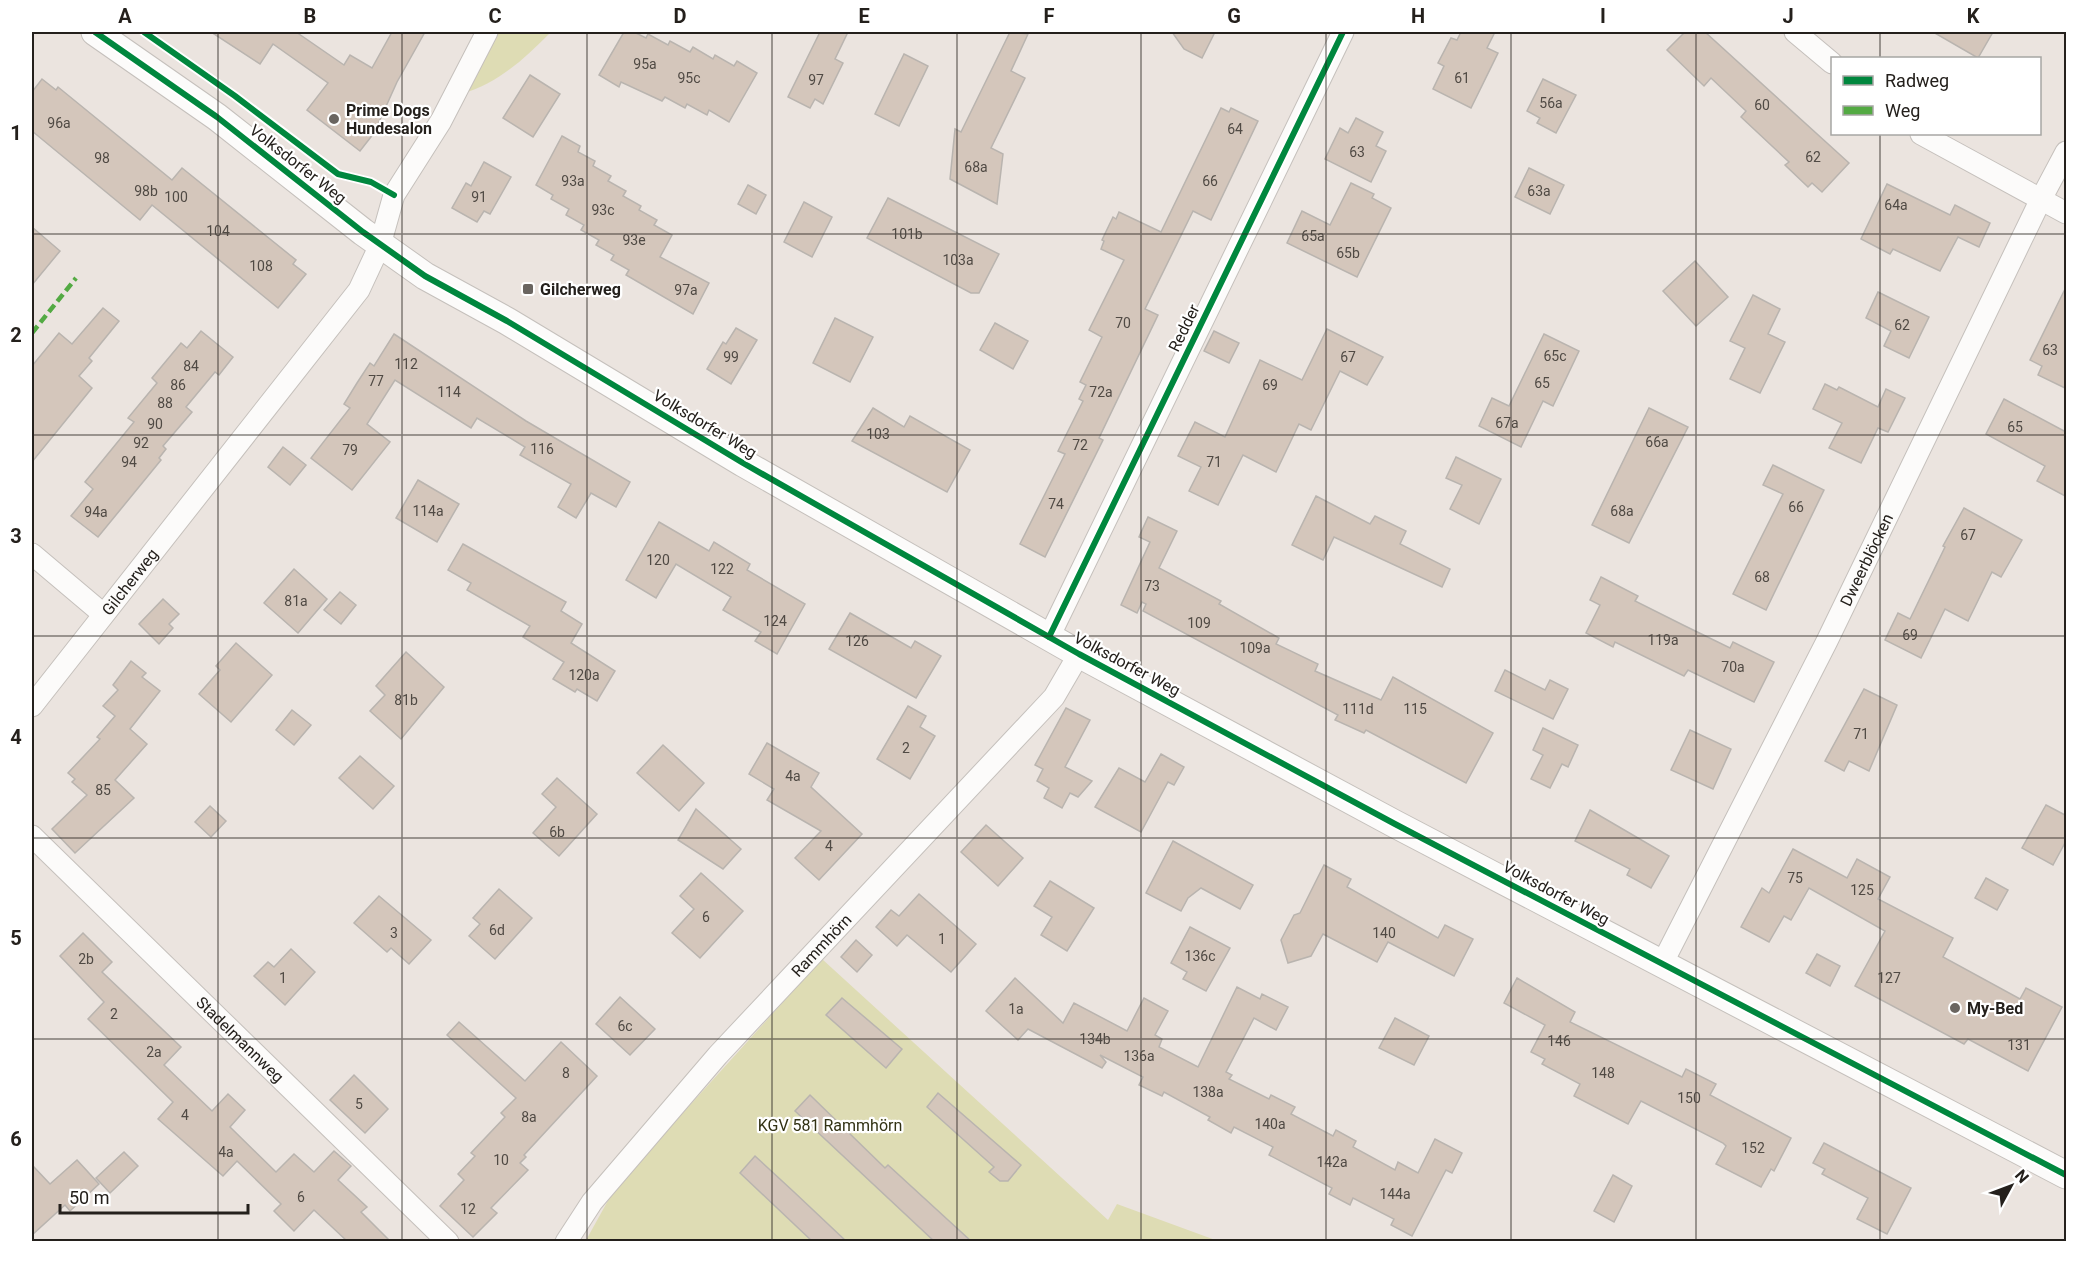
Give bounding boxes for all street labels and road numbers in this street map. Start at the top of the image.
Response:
street label: Volksdorfer Weg [246,120,350,208]
street label: Redder [1164,301,1204,355]
street label: Volksdorfer Weg [650,386,760,462]
street label: Dweerblöcken [1836,510,1897,609]
street label: Gilcherweg [98,545,162,619]
street label: Volksdorfer Weg [1071,628,1183,700]
street label: Volksdorfer Weg [1500,857,1612,929]
street label: Rammhörn [787,910,855,980]
street label: Stadelmannweg [193,992,288,1086]

